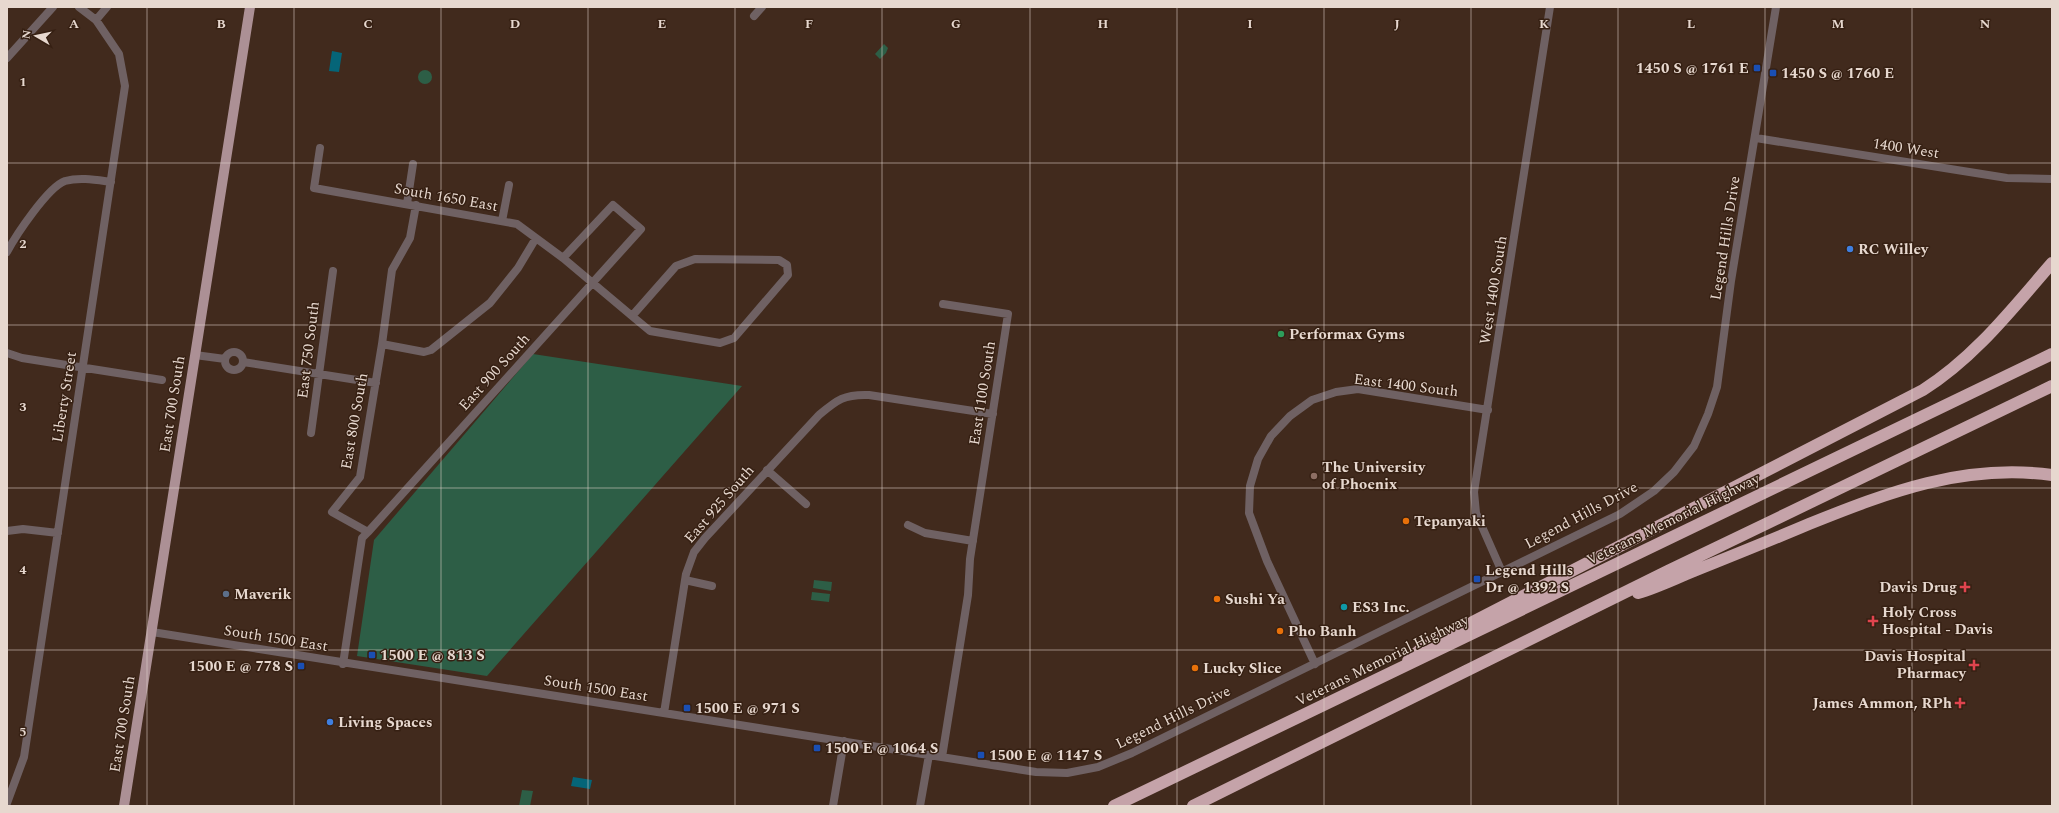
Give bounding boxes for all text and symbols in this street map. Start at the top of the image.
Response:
text: A [69,14,79,34]
text: B [216,14,226,34]
text: C [363,14,373,34]
text: D [510,14,520,34]
text: E [658,14,667,34]
text: F [805,14,813,34]
text: G [951,14,961,34]
text: H [1098,14,1109,34]
text: I [1247,14,1253,34]
text: J [1394,14,1400,34]
text: K [1539,14,1549,34]
text: L [1687,14,1695,34]
text: M [1832,14,1845,34]
text: N [1980,14,1991,34]
north arrow [16,16,56,56]
text: N [18,29,36,40]
place label: 1450 S @ 1761 E [1636,57,1749,80]
place label: 1450 S @ 1760 E [1781,62,1894,85]
marker: 1450 S @ 1761 E [1752,63,1762,73]
marker: 1450 S @ 1760 E [1768,68,1778,78]
text: 1 [19,72,27,92]
street label: 1400 West [1871,132,1941,165]
street label: Legend Hills Drive [1704,174,1747,302]
street label: South 1650 East [392,177,500,218]
text: 2 [19,234,27,254]
street label: West 1400 South [1474,234,1513,346]
place label: RC Willey [1858,238,1929,261]
marker: RC Willey [1845,244,1855,254]
street label: East 750 South [291,300,326,400]
place label: Performax Gyms [1289,323,1405,346]
street label: East 900 South [453,328,536,416]
marker: Performax Gyms [1276,329,1286,339]
street label: East 1100 South [963,339,1002,447]
street label: Liberty Street [46,350,83,444]
street label: East 700 South [154,354,192,454]
street label: East 1400 South [1352,368,1460,403]
street label: East 800 South [335,371,374,471]
text: 3 [19,397,27,417]
place label: The University of Phoenix [1322,456,1426,496]
street label: East 925 South [679,460,760,549]
street label: Veterans Memorial Highway [1583,467,1765,572]
marker: The University of Phoenix [1309,471,1319,481]
street label: Legend Hills Drive [1520,476,1642,555]
place label: Tepanyaki [1414,510,1486,533]
marker: Tepanyaki [1401,516,1411,526]
place label: Legend Hills Dr @ 1392 S [1485,559,1573,599]
text: 4 [19,560,27,580]
marker: Legend Hills Dr @ 1392 S [1472,574,1482,584]
place label: Davis Drug [1879,576,1957,599]
marker: Davis Drug [1960,582,1970,592]
place label: Maverik [234,583,292,606]
place label: Sushi Ya [1225,588,1285,611]
marker: Maverik [221,589,231,599]
marker: Sushi Ya [1212,594,1222,604]
place label: ES3 Inc. [1352,596,1410,619]
place label: Holy Cross Hospital - Davis [1882,601,1993,641]
marker: ES3 Inc. [1339,602,1349,612]
street label: Veterans Memorial Highway [1292,608,1474,713]
marker: Holy Cross Hospital - Davis [1867,615,1879,627]
street label: South 1500 East [222,619,330,658]
place label: Pho Banh [1288,620,1357,643]
marker: Pho Banh [1275,626,1285,636]
place label: 1500 E @ 813 S [380,644,485,667]
place label: Davis Hospital Pharmacy [1864,645,1967,685]
marker: 1500 E @ 813 S [367,650,377,660]
place label: 1500 E @ 778 S [188,655,293,678]
place label: Lucky Slice [1203,657,1282,680]
marker: Davis Hospital Pharmacy [1969,660,1979,670]
marker: 1500 E @ 778 S [296,661,306,671]
marker: Lucky Slice [1190,663,1200,673]
street label: South 1500 East [542,669,650,708]
street label: East 700 South [104,674,142,774]
street label: Legend Hills Drive [1112,680,1235,755]
place label: James Ammon, RPh [1812,692,1952,715]
place label: 1500 E @ 971 S [695,697,800,720]
marker: James Ammon, RPh [1955,698,1965,708]
marker: 1500 E @ 971 S [682,703,692,713]
place label: Living Spaces [338,711,433,734]
marker: Living Spaces [325,717,335,727]
text: 5 [19,722,27,742]
place label: 1500 E @ 1064 S [825,737,938,760]
marker: 1500 E @ 1064 S [812,743,822,753]
place label: 1500 E @ 1147 S [989,744,1102,767]
marker: 1500 E @ 1147 S [976,750,986,760]

